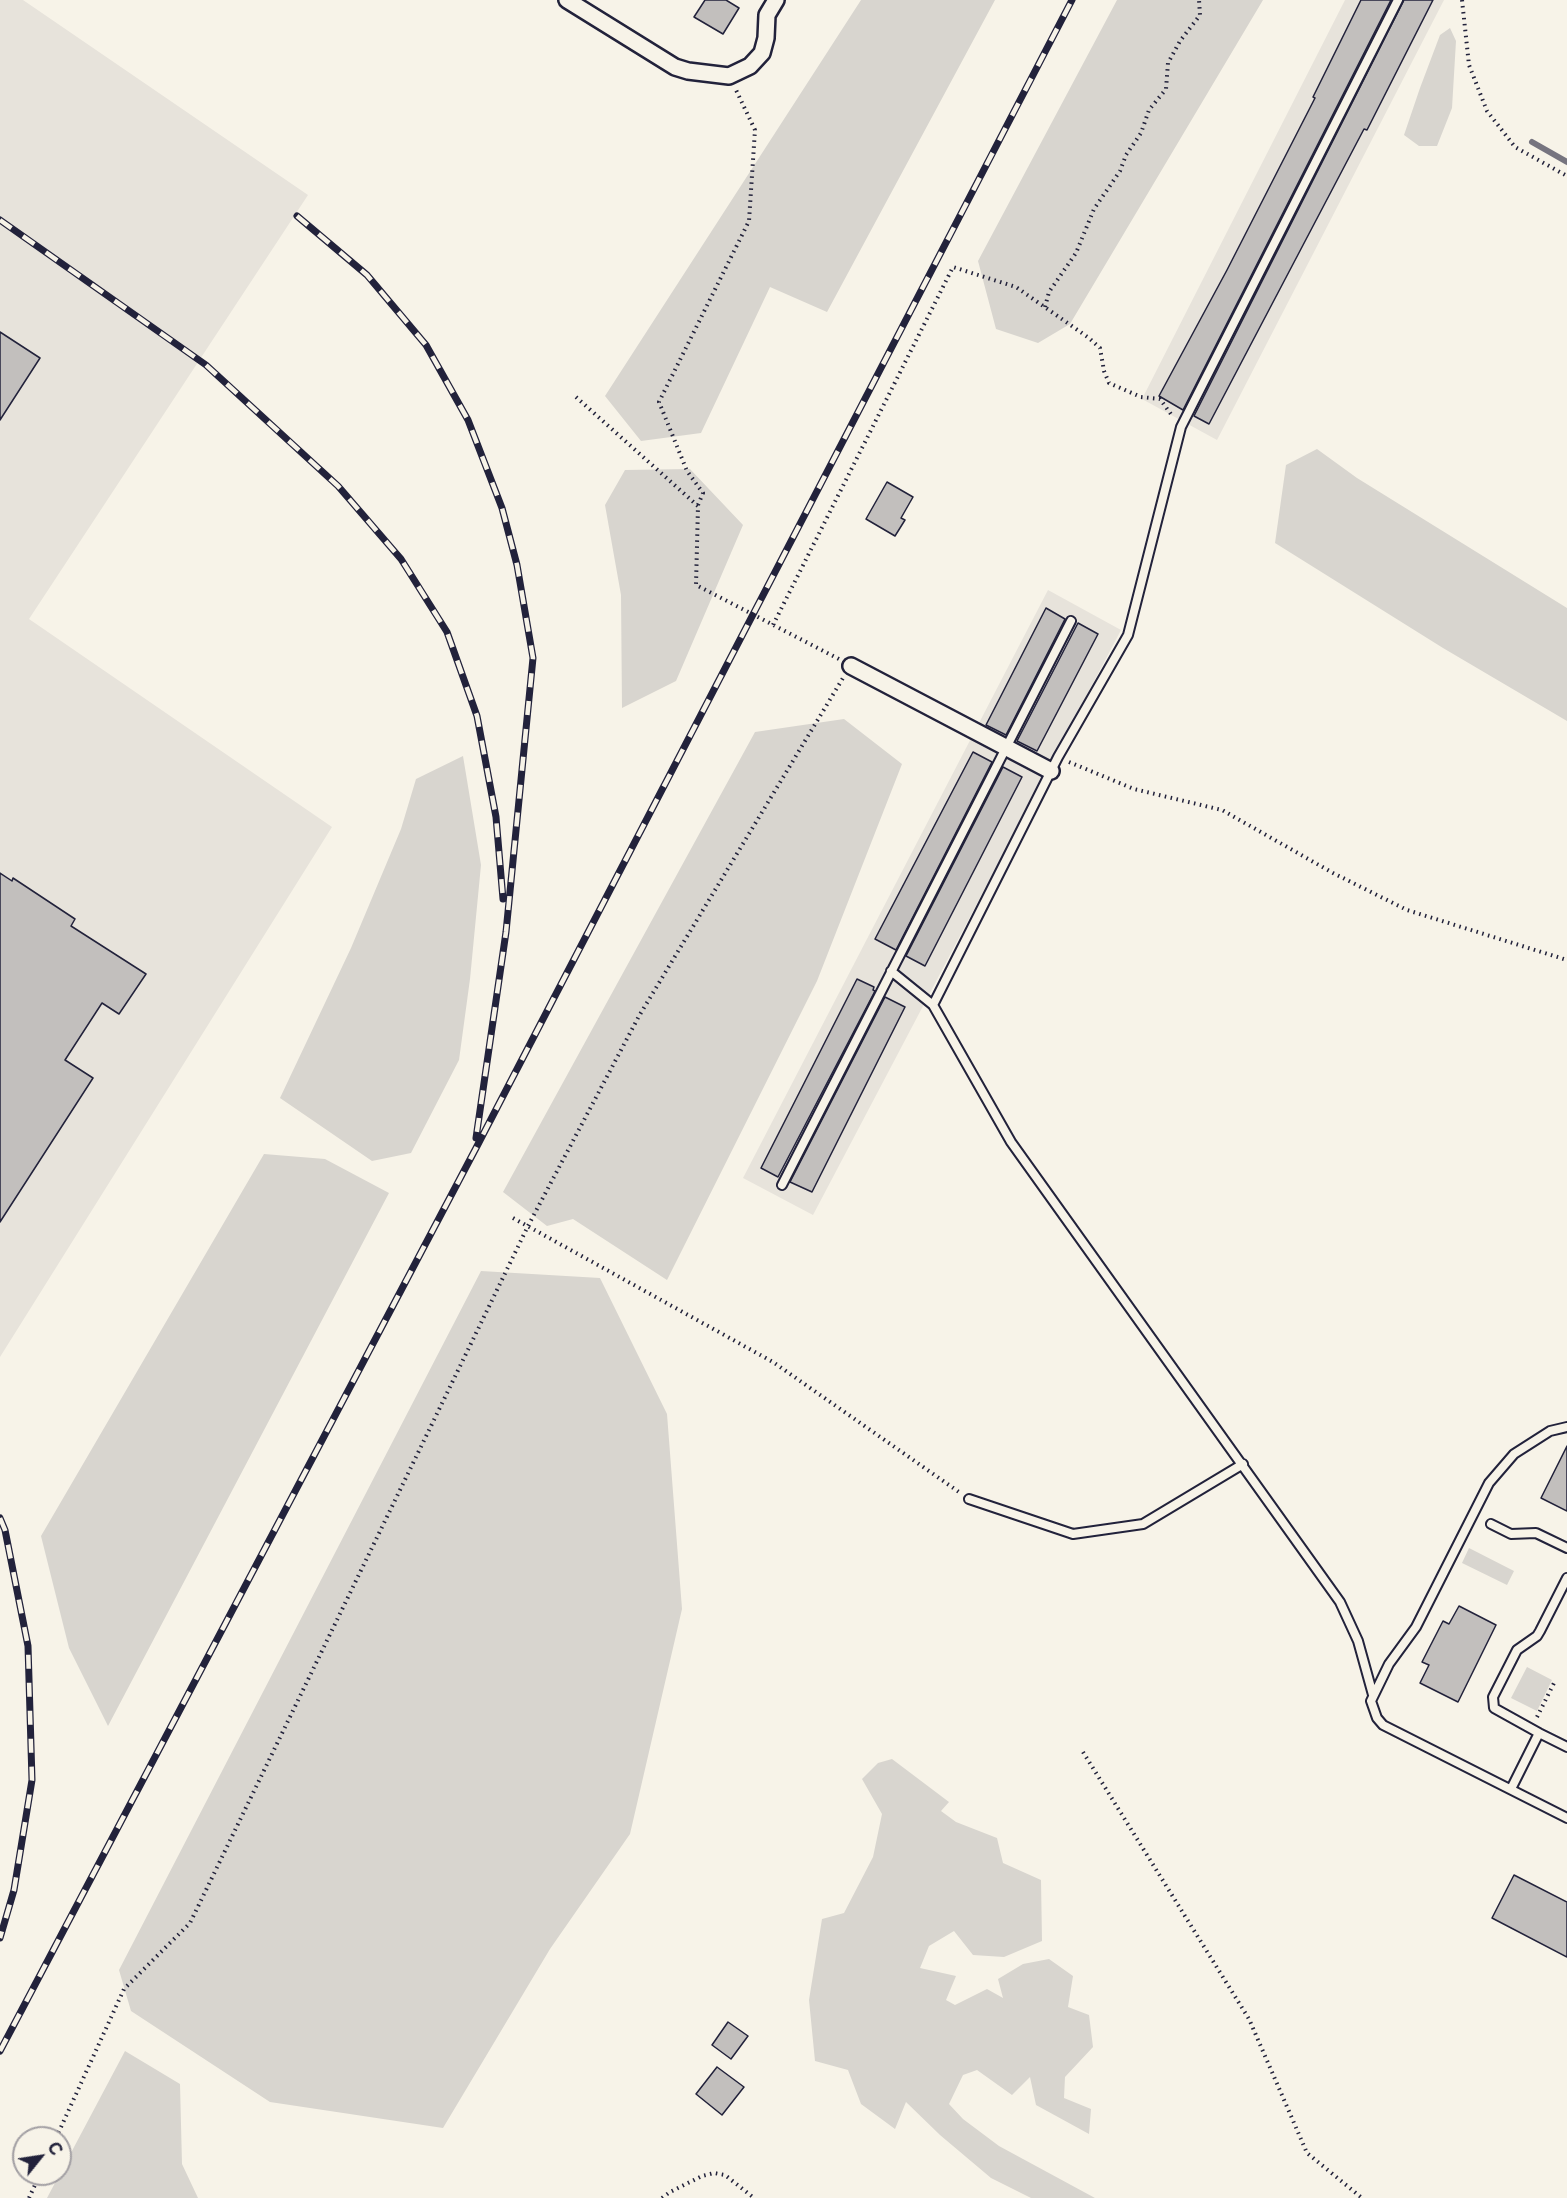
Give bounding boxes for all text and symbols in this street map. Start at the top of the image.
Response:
north arrow [12,2126,72,2186]
text: С [42,2137,69,2159]

